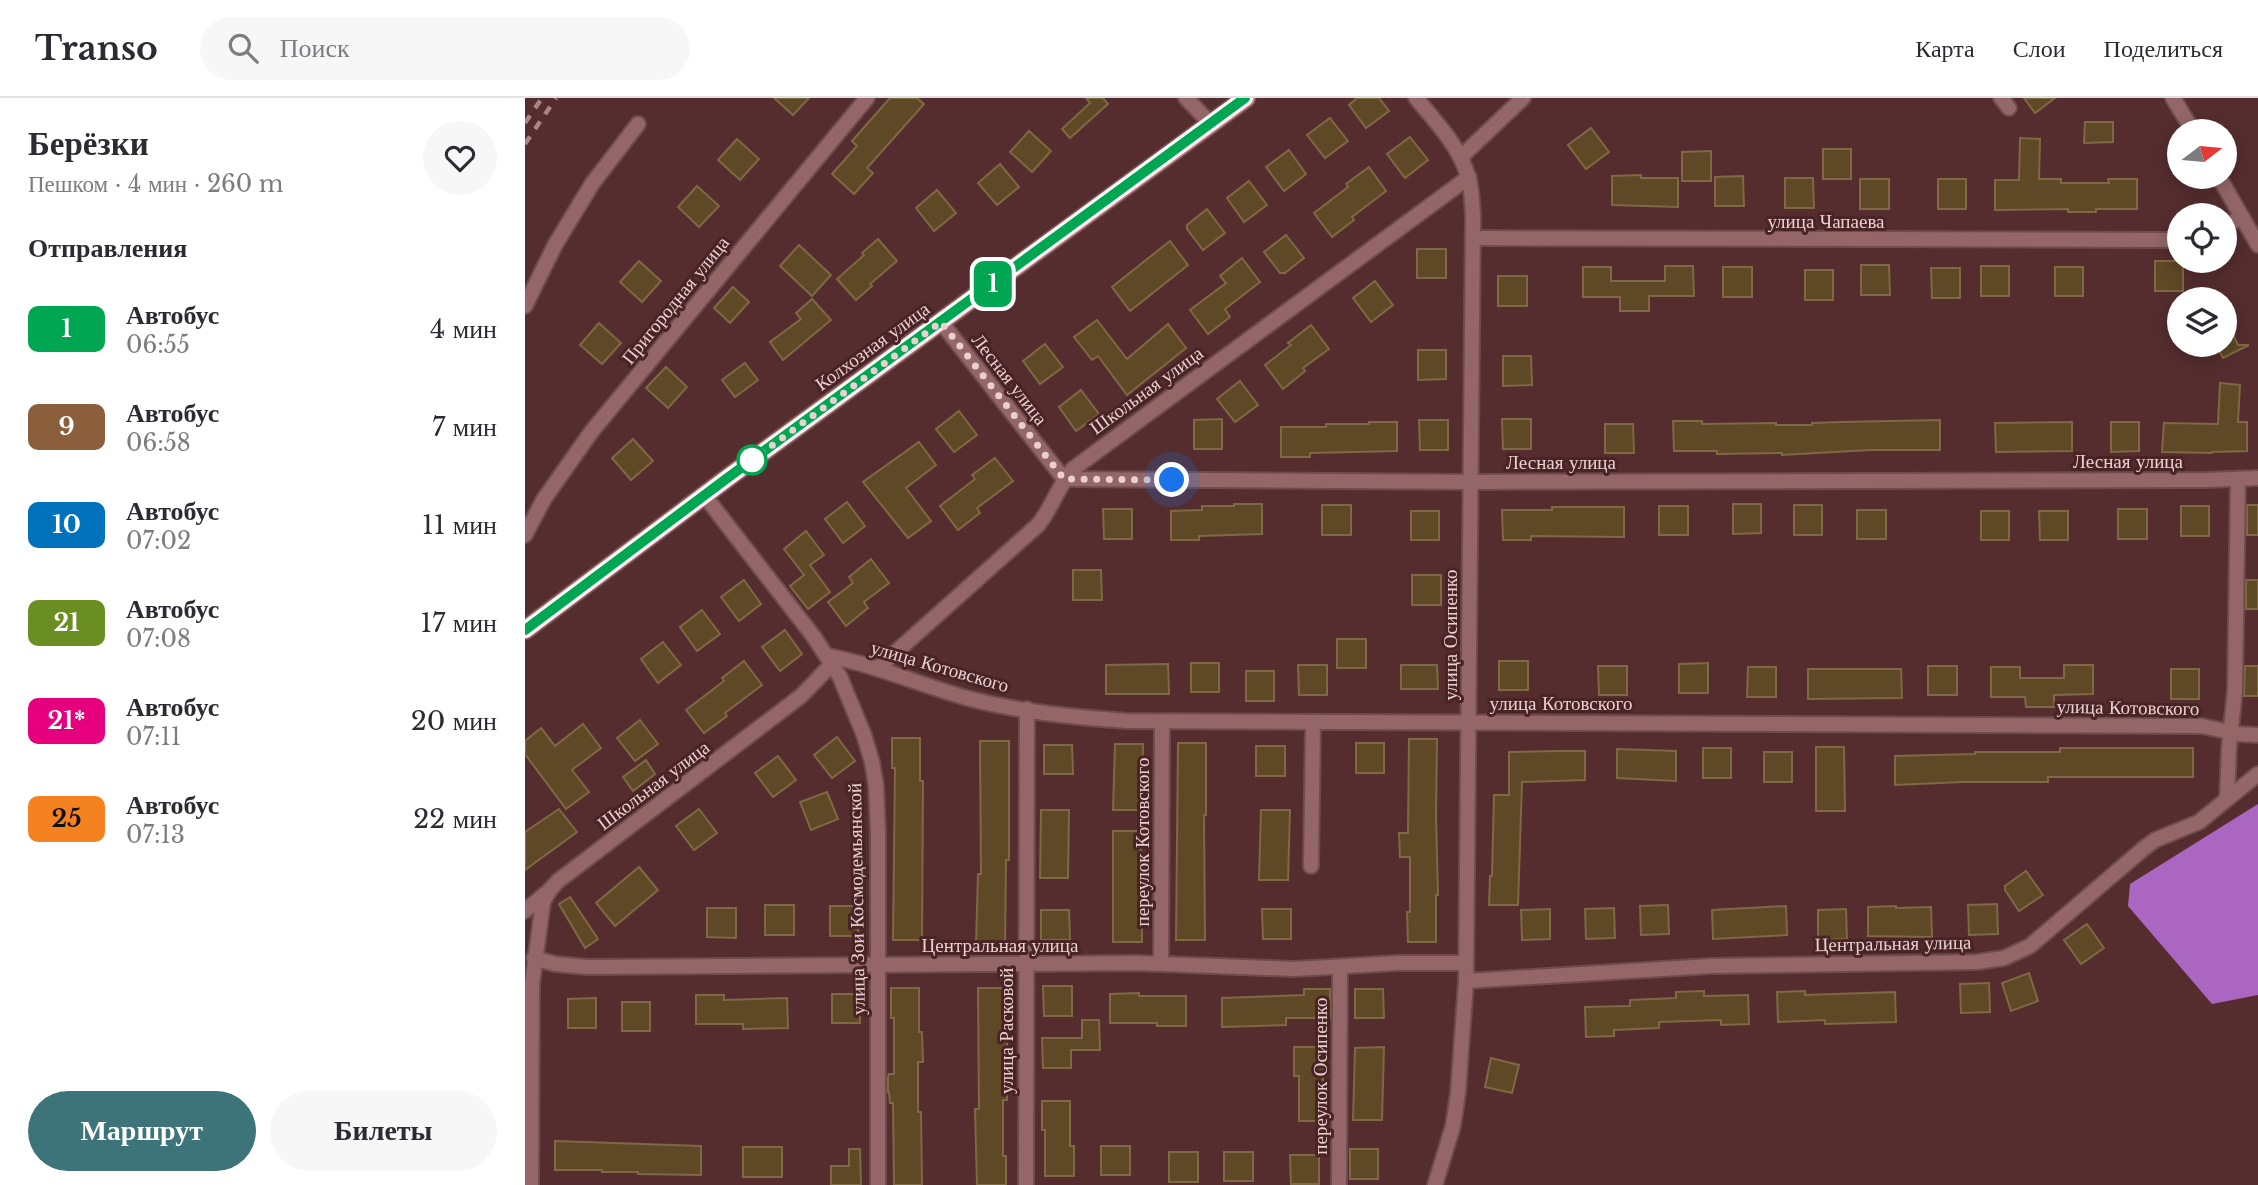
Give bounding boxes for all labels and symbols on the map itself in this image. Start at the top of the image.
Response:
north arrow [2167,119,2237,189]
street label: улица Чапаева [1767,210,1885,233]
street label: Пригородная улица [617,231,734,369]
line badge: 1 [970,261,1016,307]
street label: Колхозная улица [811,297,935,396]
street label: Лесная улица [967,329,1053,430]
street label: Школьная улица [1085,341,1208,439]
unlabelled marker [737,445,767,475]
street label: Лесная улица [2073,450,2183,473]
street label: Лесная улица [1506,451,1616,474]
your location [1154,462,1189,497]
street label: улица Осипенко [1439,569,1462,701]
street label: улица Котовского [868,636,1012,697]
street label: улица Котовского [1490,692,1632,715]
street label: улица Котовского [2056,695,2200,720]
street label: Школьная улица [593,735,714,835]
street label: переулок Котовского [1131,758,1154,926]
street label: улица Зои Космодемьянской [843,783,870,1015]
street label: Центральная улица [1814,931,1972,956]
street label: Центральная улица [922,934,1079,957]
street label: улица Расковой [995,968,1018,1094]
street label: переулок Осипенко [1309,997,1332,1155]

